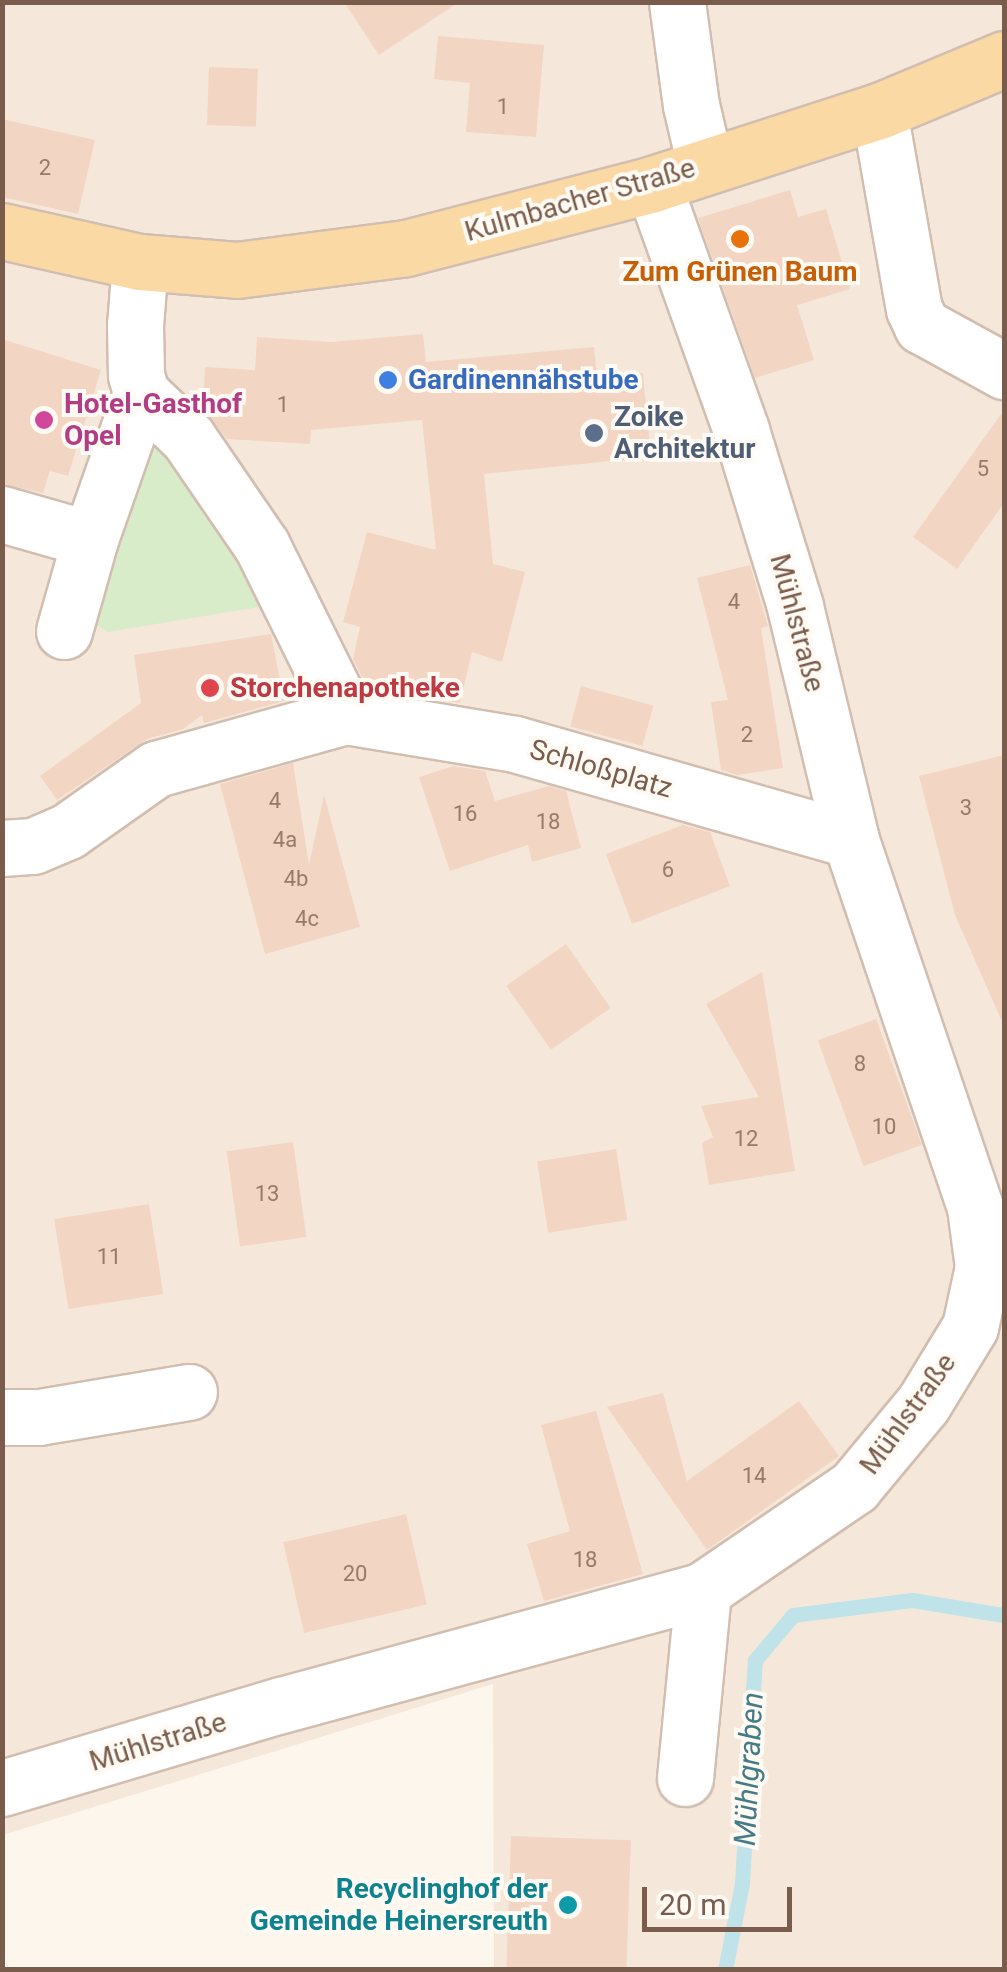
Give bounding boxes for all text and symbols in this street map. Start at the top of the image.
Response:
house number: 1 [497,94,509,120]
street label: Kulmbacher Straße [461,151,699,249]
house number: 2 [39,155,51,181]
marker: Zum Grünen Baum [729,228,751,250]
place label: Zum Grünen Baum [623,255,857,289]
place label: Gardinennähstube [408,363,639,397]
marker: Gardinennähstube [377,369,399,391]
place label: Hotel-Gasthof Opel [64,387,242,453]
house number: 1 [277,392,289,418]
place label: Zoike Architektur [614,400,755,466]
marker: Hotel-Gasthof Opel [33,409,55,431]
marker: Zoike Architektur [583,422,605,444]
house number: 5 [977,456,989,482]
street label: Mühlstraße [762,550,832,696]
house number: 4 [728,589,740,615]
place label: Storchenapotheke [230,671,460,705]
marker: Storchenapotheke [199,677,221,699]
house number: 2 [741,722,753,748]
street label: Schloßplatz [526,733,676,805]
house number: 4 [269,788,281,814]
house number: 3 [960,795,972,821]
house number: 16 [453,801,477,827]
house number: 18 [536,809,560,835]
house number: 4a [273,827,297,853]
house number: 6 [662,857,674,883]
house number: 4b [284,866,308,892]
house number: 4c [295,906,319,932]
house number: 8 [854,1051,866,1077]
house number: 10 [872,1114,896,1140]
house number: 12 [734,1126,758,1152]
house number: 13 [255,1181,279,1207]
house number: 11 [97,1244,121,1270]
street label: Mühlstraße [853,1347,963,1481]
house number: 14 [742,1463,766,1489]
house number: 18 [573,1547,597,1573]
house number: 20 [343,1561,367,1587]
water label: Mühlgraben [727,1691,771,1847]
street label: Mühlstraße [85,1705,231,1779]
scale bar [647,1867,797,1929]
place label: Recyclinghof der Gemeinde Heinersreuth [250,1872,548,1938]
text: 20 m [659,1887,726,1922]
marker: Recyclinghof der Gemeinde Heinersreuth [557,1894,579,1916]

